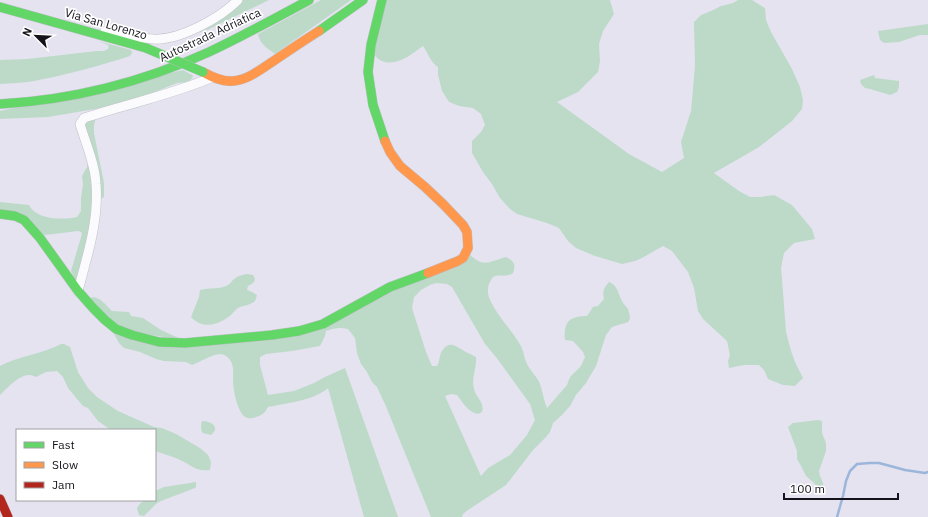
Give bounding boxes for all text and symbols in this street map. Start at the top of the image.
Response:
street label: Autostrada Adriatica [157,4,264,65]
street label: Via San Lorenzo [63,5,149,43]
north arrow [16,16,56,56]
text: N [19,25,35,38]
legend [16,429,156,501]
text: Fast [52,437,75,452]
text: Slow [52,457,78,472]
scale bar [784,475,898,501]
text: Jam [52,477,75,492]
text: 100 m [790,481,825,496]

